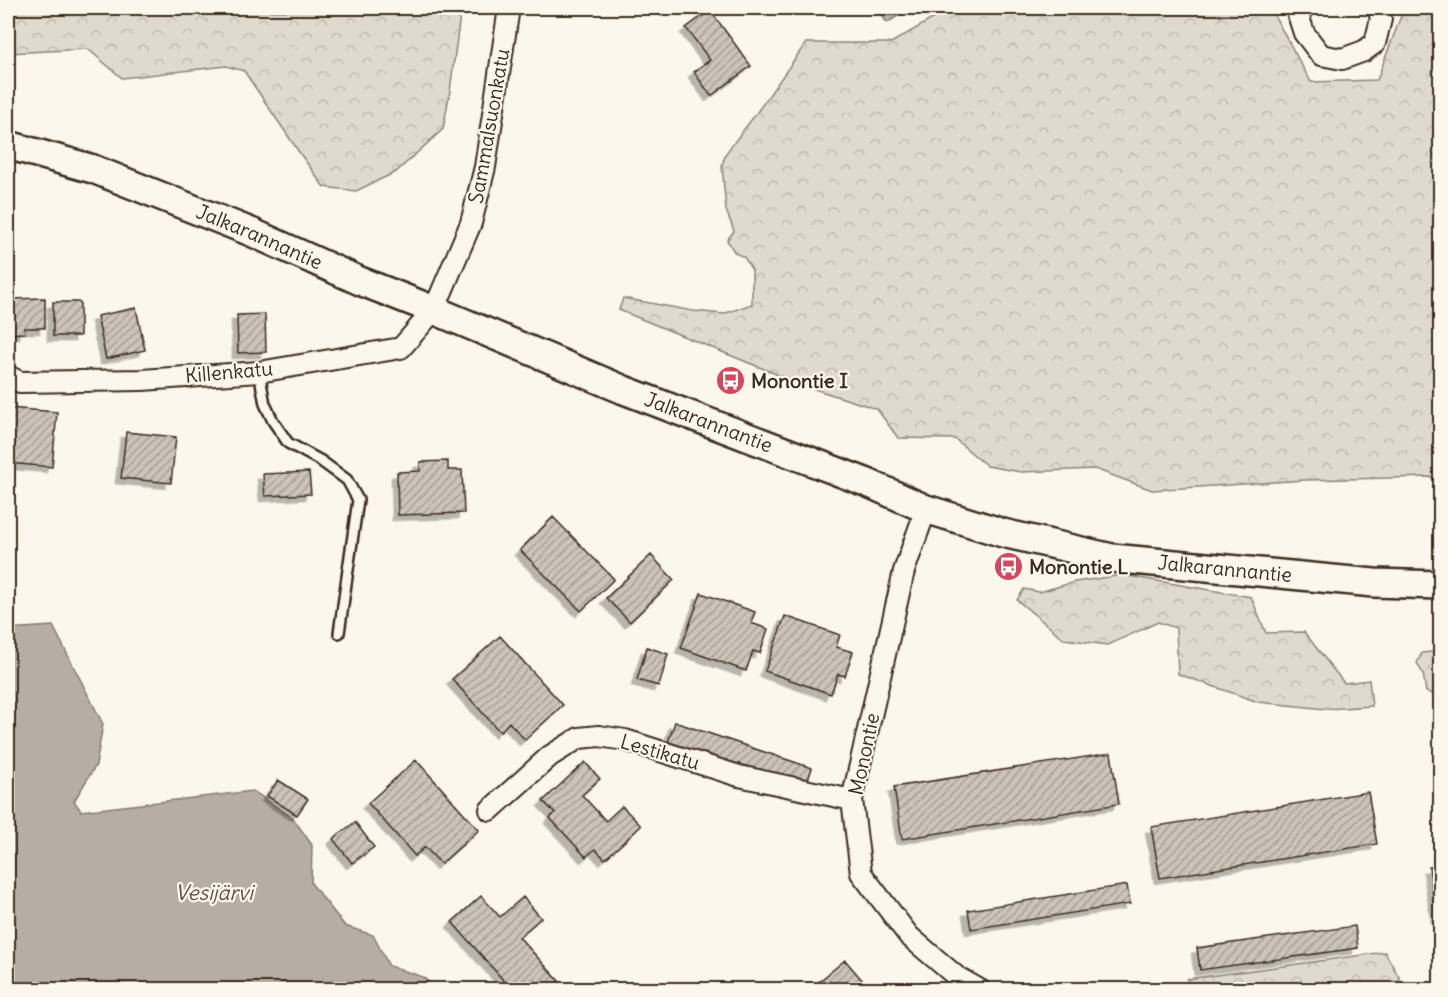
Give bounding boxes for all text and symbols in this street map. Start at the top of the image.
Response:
street label: Sammalsuonkatu [463,46,514,205]
street label: Jalkarannantie [193,198,327,275]
street label: Killenkatu [184,355,274,388]
bus stop icon: Monontie I [714,365,746,397]
place label: Monontie I [751,368,848,393]
street label: Jalkarannantie [641,386,776,457]
street label: Jalkarannantie [1156,549,1293,587]
bus stop icon: Monontie L [992,551,1024,583]
place label: Monontie L [1029,554,1128,579]
street label: Monontie [843,710,884,797]
street label: Lestikatu [618,728,703,775]
water label: Vesijärvi [175,879,255,906]

